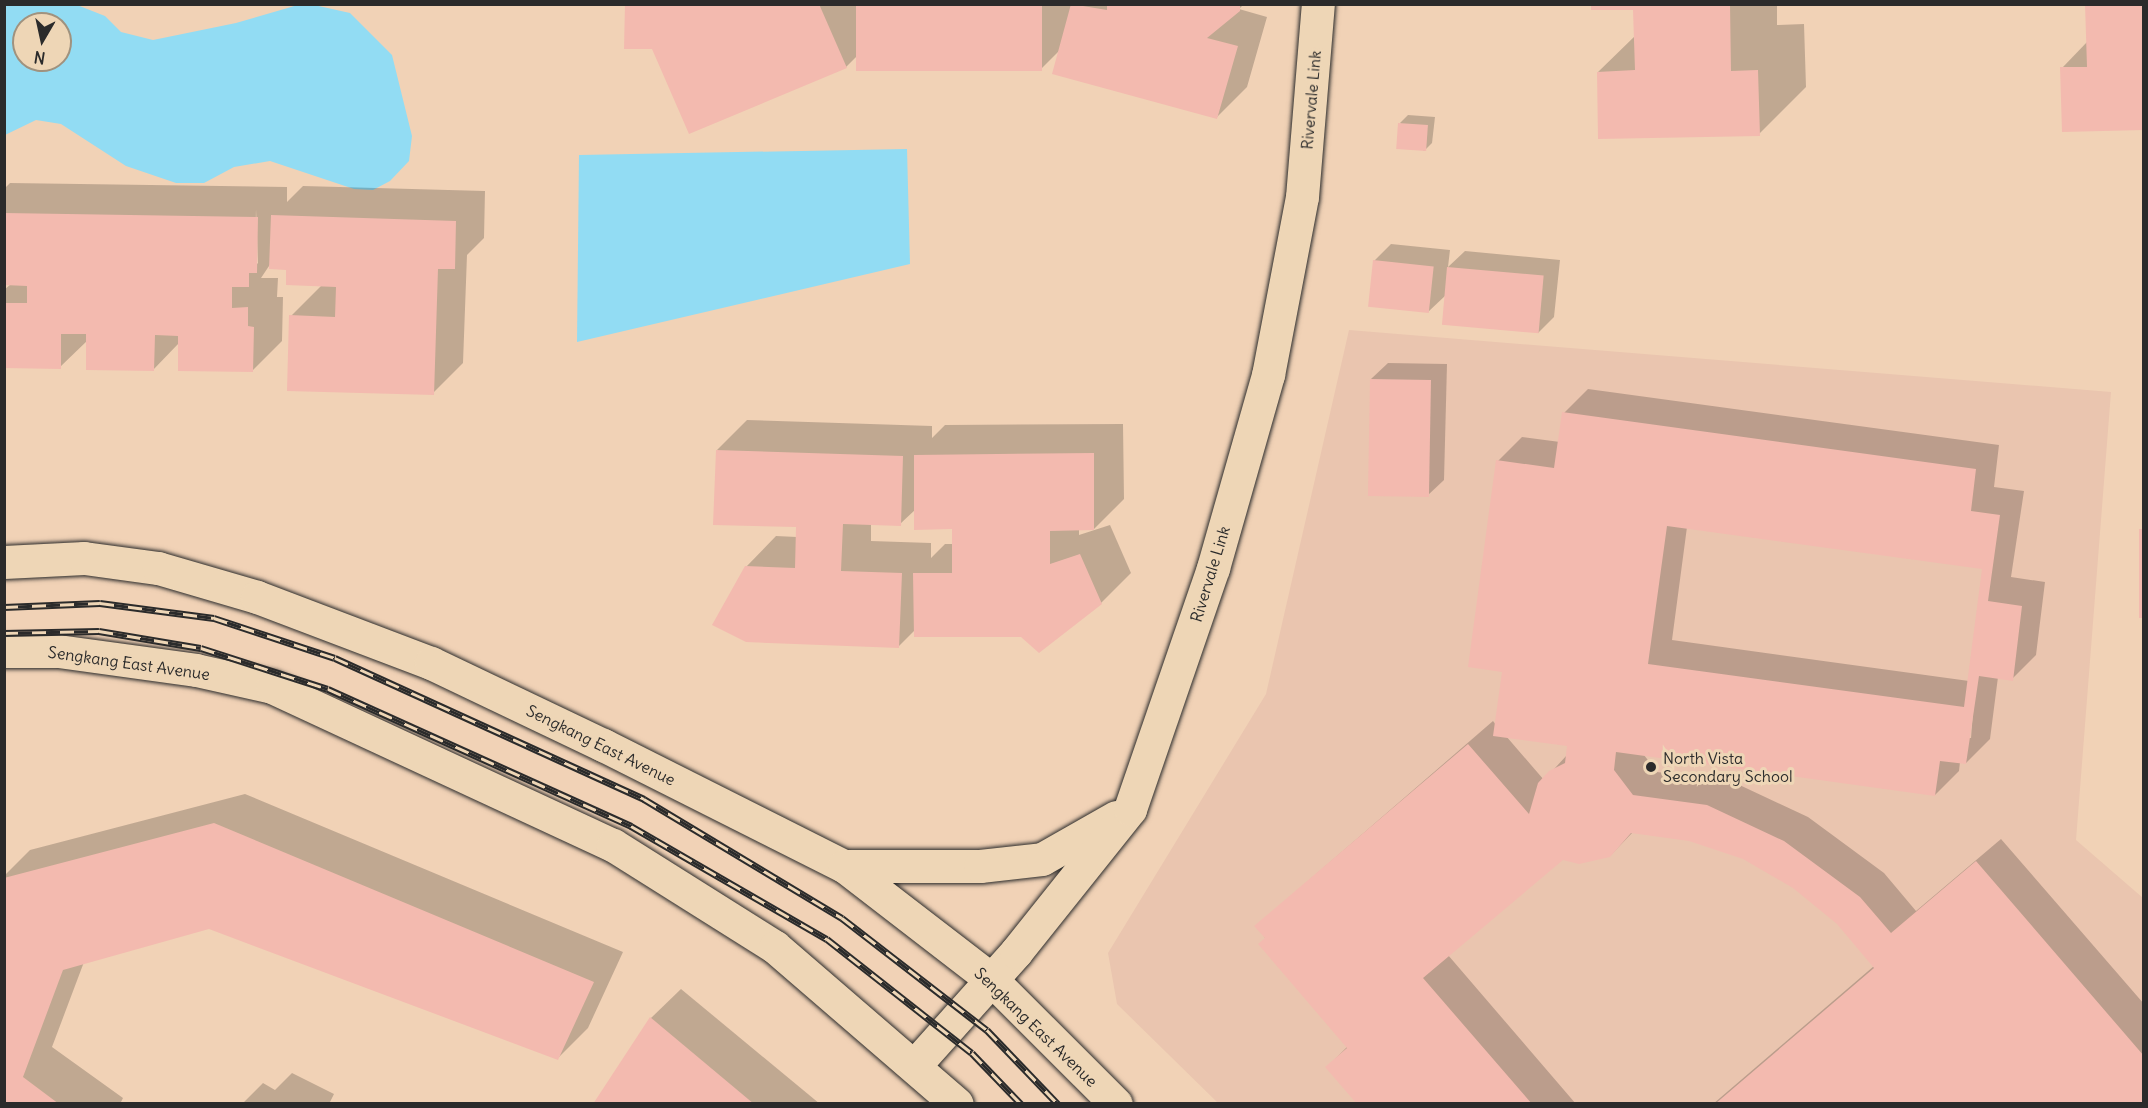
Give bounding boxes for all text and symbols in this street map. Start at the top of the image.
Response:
north arrow [12,12,72,72]
text: N [32,47,47,69]
street label: Rivervale Link [1297,50,1325,150]
street label: Rivervale Link [1186,524,1234,624]
street label: Sengkang East Avenue [47,642,211,684]
street label: Sengkang East Avenue [523,701,679,789]
place label: North Vista Secondary School [1663,748,1793,786]
marker: North Vista Secondary School [1644,760,1658,774]
street label: Sengkang East Avenue [971,963,1101,1091]

